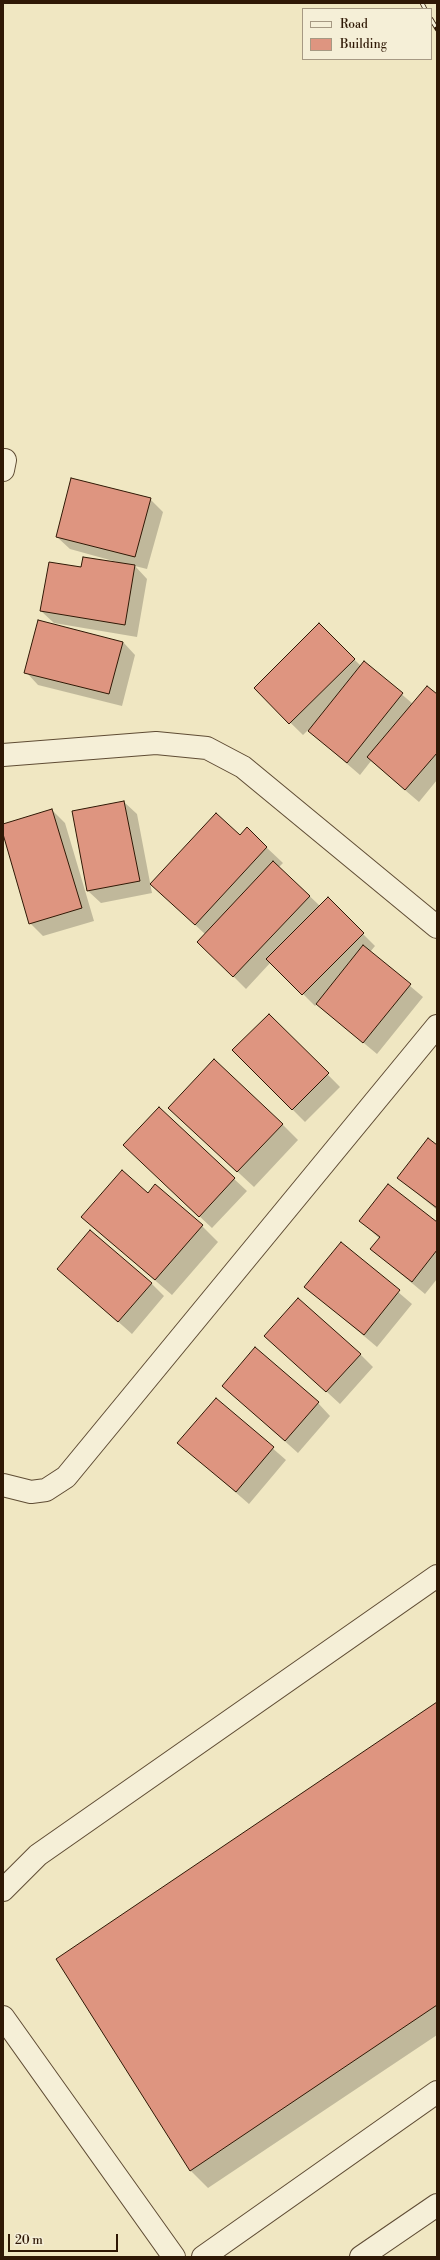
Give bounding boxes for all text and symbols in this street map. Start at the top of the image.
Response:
legend [302,8,432,60]
text: Road [340,17,368,32]
text: Building [340,37,387,52]
scale bar [10,2226,120,2252]
text: 20 m [15,2233,43,2248]

